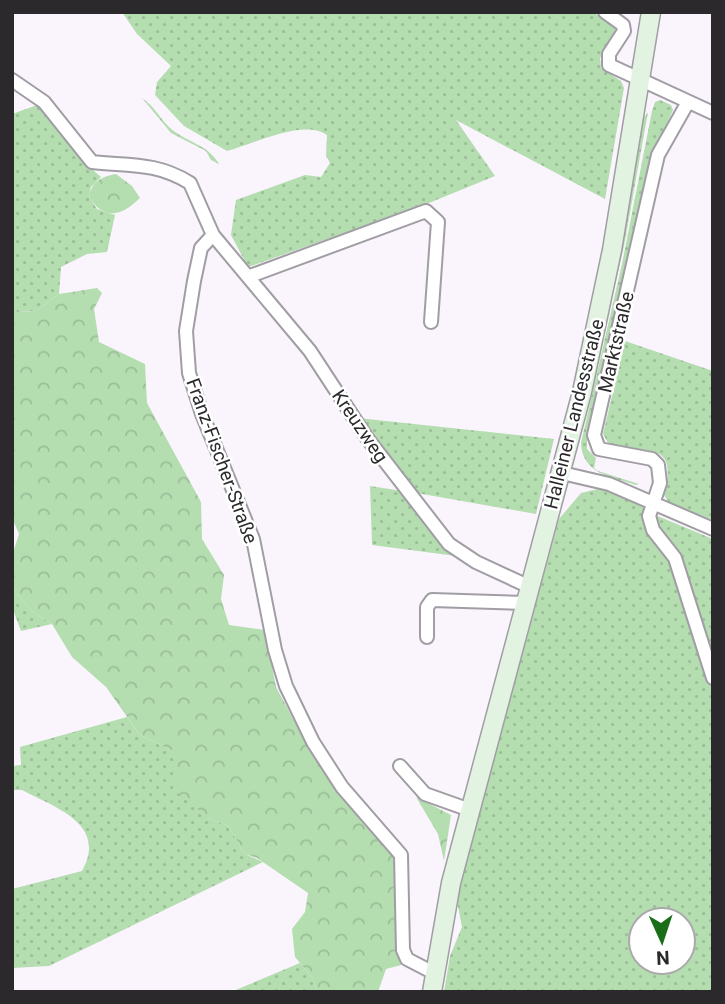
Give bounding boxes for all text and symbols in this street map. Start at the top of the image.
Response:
street label: Marktstraße [593,289,639,395]
street label: Halleiner Landesstraße [539,317,609,511]
street label: Franz-Fischer-Straße [181,375,263,547]
street label: Kreuzweg [327,385,393,467]
north arrow [627,906,697,976]
text: N [656,946,670,969]

